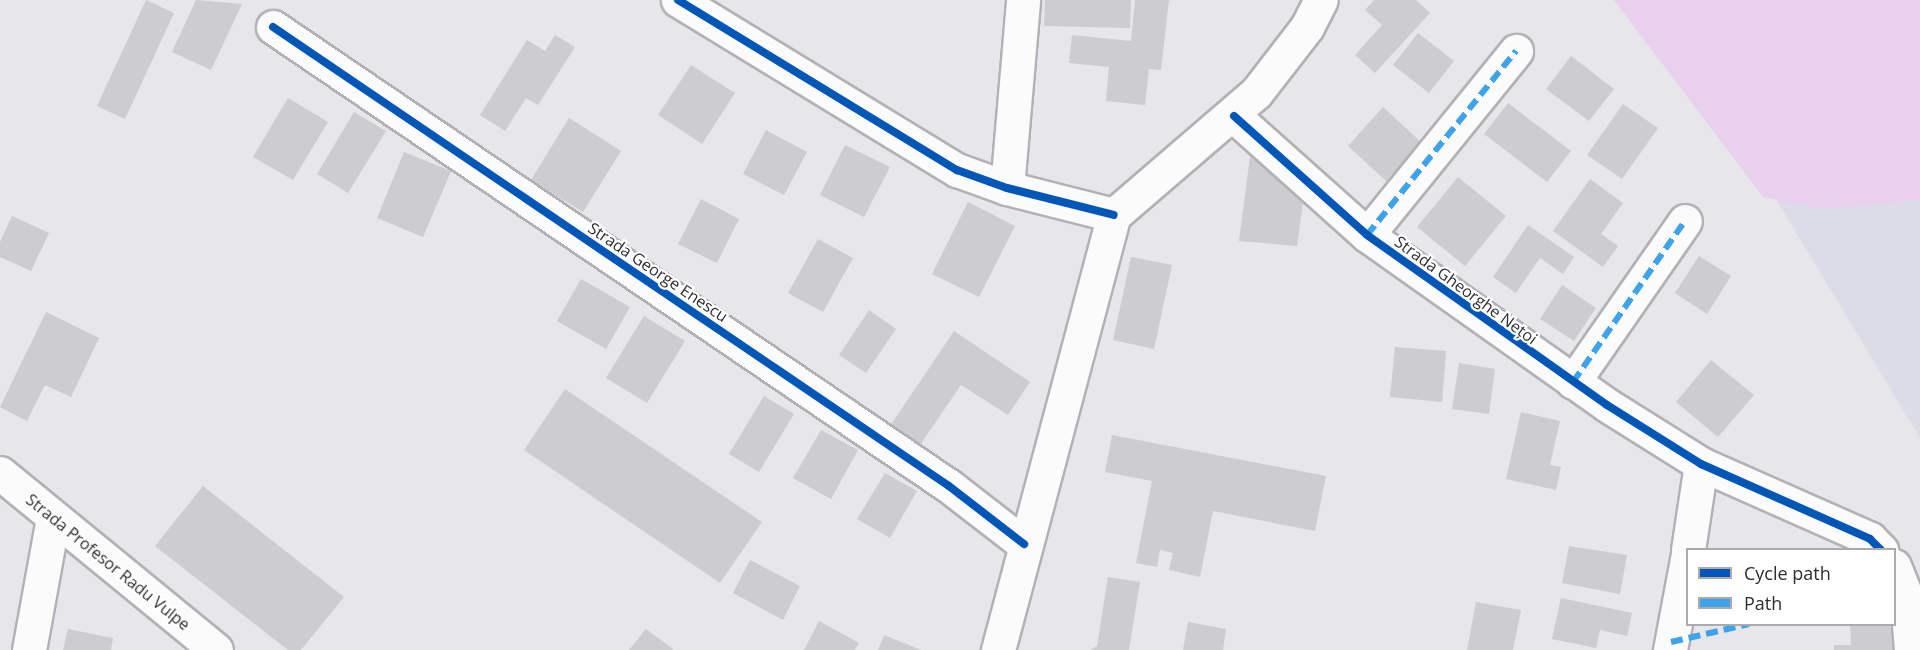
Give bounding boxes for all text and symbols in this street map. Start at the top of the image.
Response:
street label: Strada George Enescu [585,218,731,326]
street label: Strada Gheorghe Nețoi [1391,232,1541,348]
street label: Strada Profesor Radu Vulpe [22,490,194,634]
legend [1686,548,1896,626]
text: Cycle path [1744,561,1831,585]
text: Path [1744,591,1782,615]

